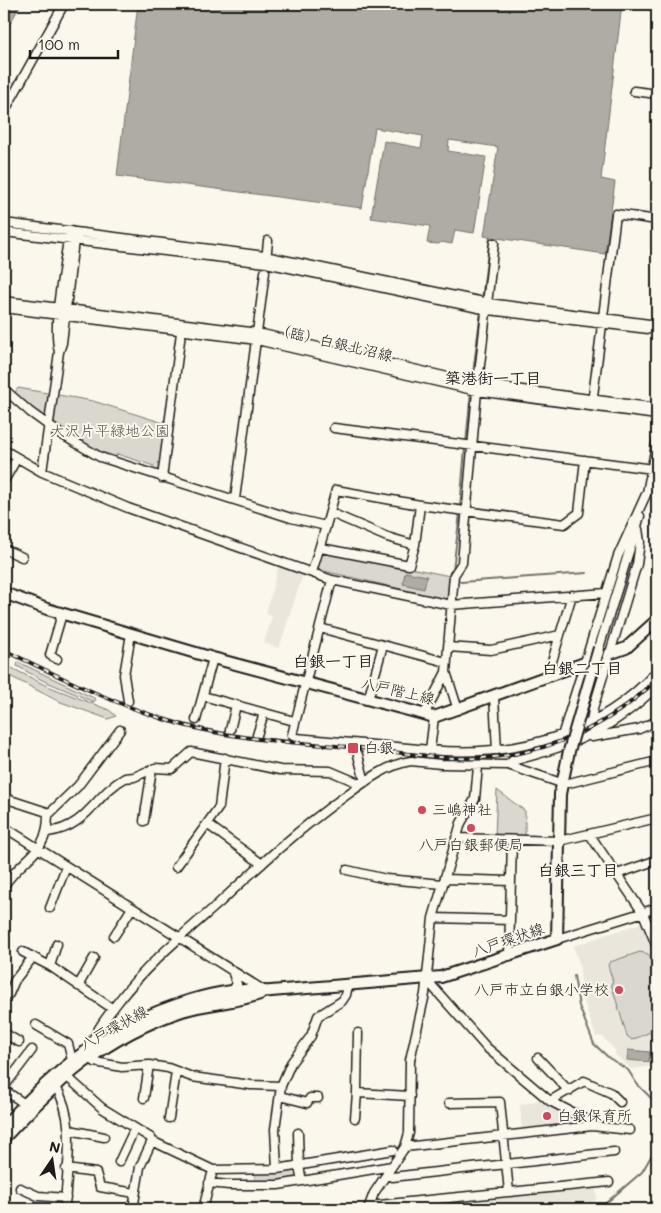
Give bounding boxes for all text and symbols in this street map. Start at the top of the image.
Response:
scale bar [30,28,118,60]
text: 100 m [38,34,80,54]
street label: （臨）白銀北沼線 [274,319,395,365]
district label: 築港街一丁目 [445,367,541,388]
park label: 大沢片平緑地公園 [50,420,170,440]
district label: 白銀一丁目 [293,650,373,671]
district label: 白銀二丁目 [542,657,622,678]
street label: 八戸階上線 [359,672,437,708]
place label: 白銀 [364,737,394,757]
marker: 白銀 [346,741,360,755]
place label: 三嶋神社 [432,799,492,819]
marker: 三嶋神社 [416,804,428,816]
marker: 八戸白銀郵便局 [465,822,477,834]
place label: 八戸白銀郵便局 [418,834,524,854]
district label: 白銀三丁目 [538,859,618,880]
street label: 八戸環状線 [469,917,546,961]
place label: 八戸市立白銀小学校 [474,979,609,999]
marker: 八戸市立白銀小学校 [613,984,625,996]
street label: 八戸環状線 [76,1000,151,1054]
place label: 白銀保育所 [557,1105,632,1125]
marker: 白銀保育所 [541,1110,553,1122]
north arrow [28,1136,78,1186]
text: N [48,1136,62,1157]

